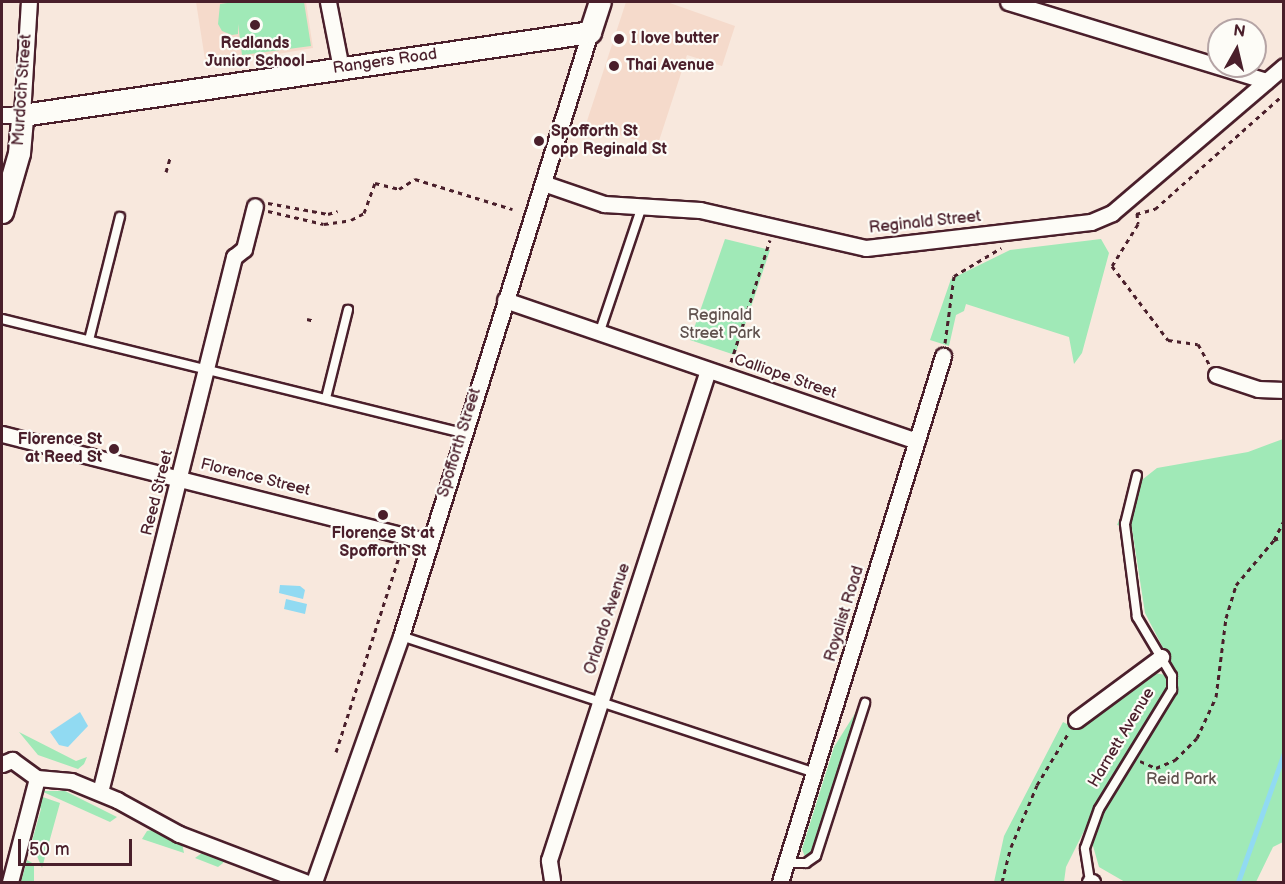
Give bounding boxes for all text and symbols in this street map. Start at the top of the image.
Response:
marker: Redlands Junior School [248,18,262,32]
north arrow [1207,18,1267,78]
text: N [1232,21,1247,42]
place label: I love butter [631,29,719,49]
marker: I love butter [612,32,626,46]
street label: Murdoch Street [10,33,36,147]
place label: Redlands Junior School [205,34,305,72]
street label: Rangers Road [332,45,438,79]
place label: Thai Avenue [626,56,714,76]
marker: Thai Avenue [607,59,621,73]
place label: Spofforth St opp Reginald St [551,122,667,160]
marker: Spofforth St opp Reginald St [532,134,546,148]
street label: Reginald Street [868,208,982,238]
park label: Reginald Street Park [680,306,760,344]
street label: Calliope Street [731,350,839,404]
street label: Spofforth Street [434,386,486,500]
place label: Florence St at Reed St [18,430,102,468]
marker: Florence St at Reed St [107,442,121,456]
street label: Reed Street [138,448,178,538]
street label: Florence Street [198,455,312,501]
marker: Florence St at Spofforth St [376,508,390,522]
place label: Florence St at Spofforth St [331,524,435,562]
street label: Orlando Avenue [581,561,635,677]
street label: Royalist Road [821,564,869,664]
street label: Harnett Avenue [1085,685,1159,791]
park label: Reid Park [1146,770,1216,790]
scale bar [21,827,135,865]
text: 50 m [29,839,70,860]

